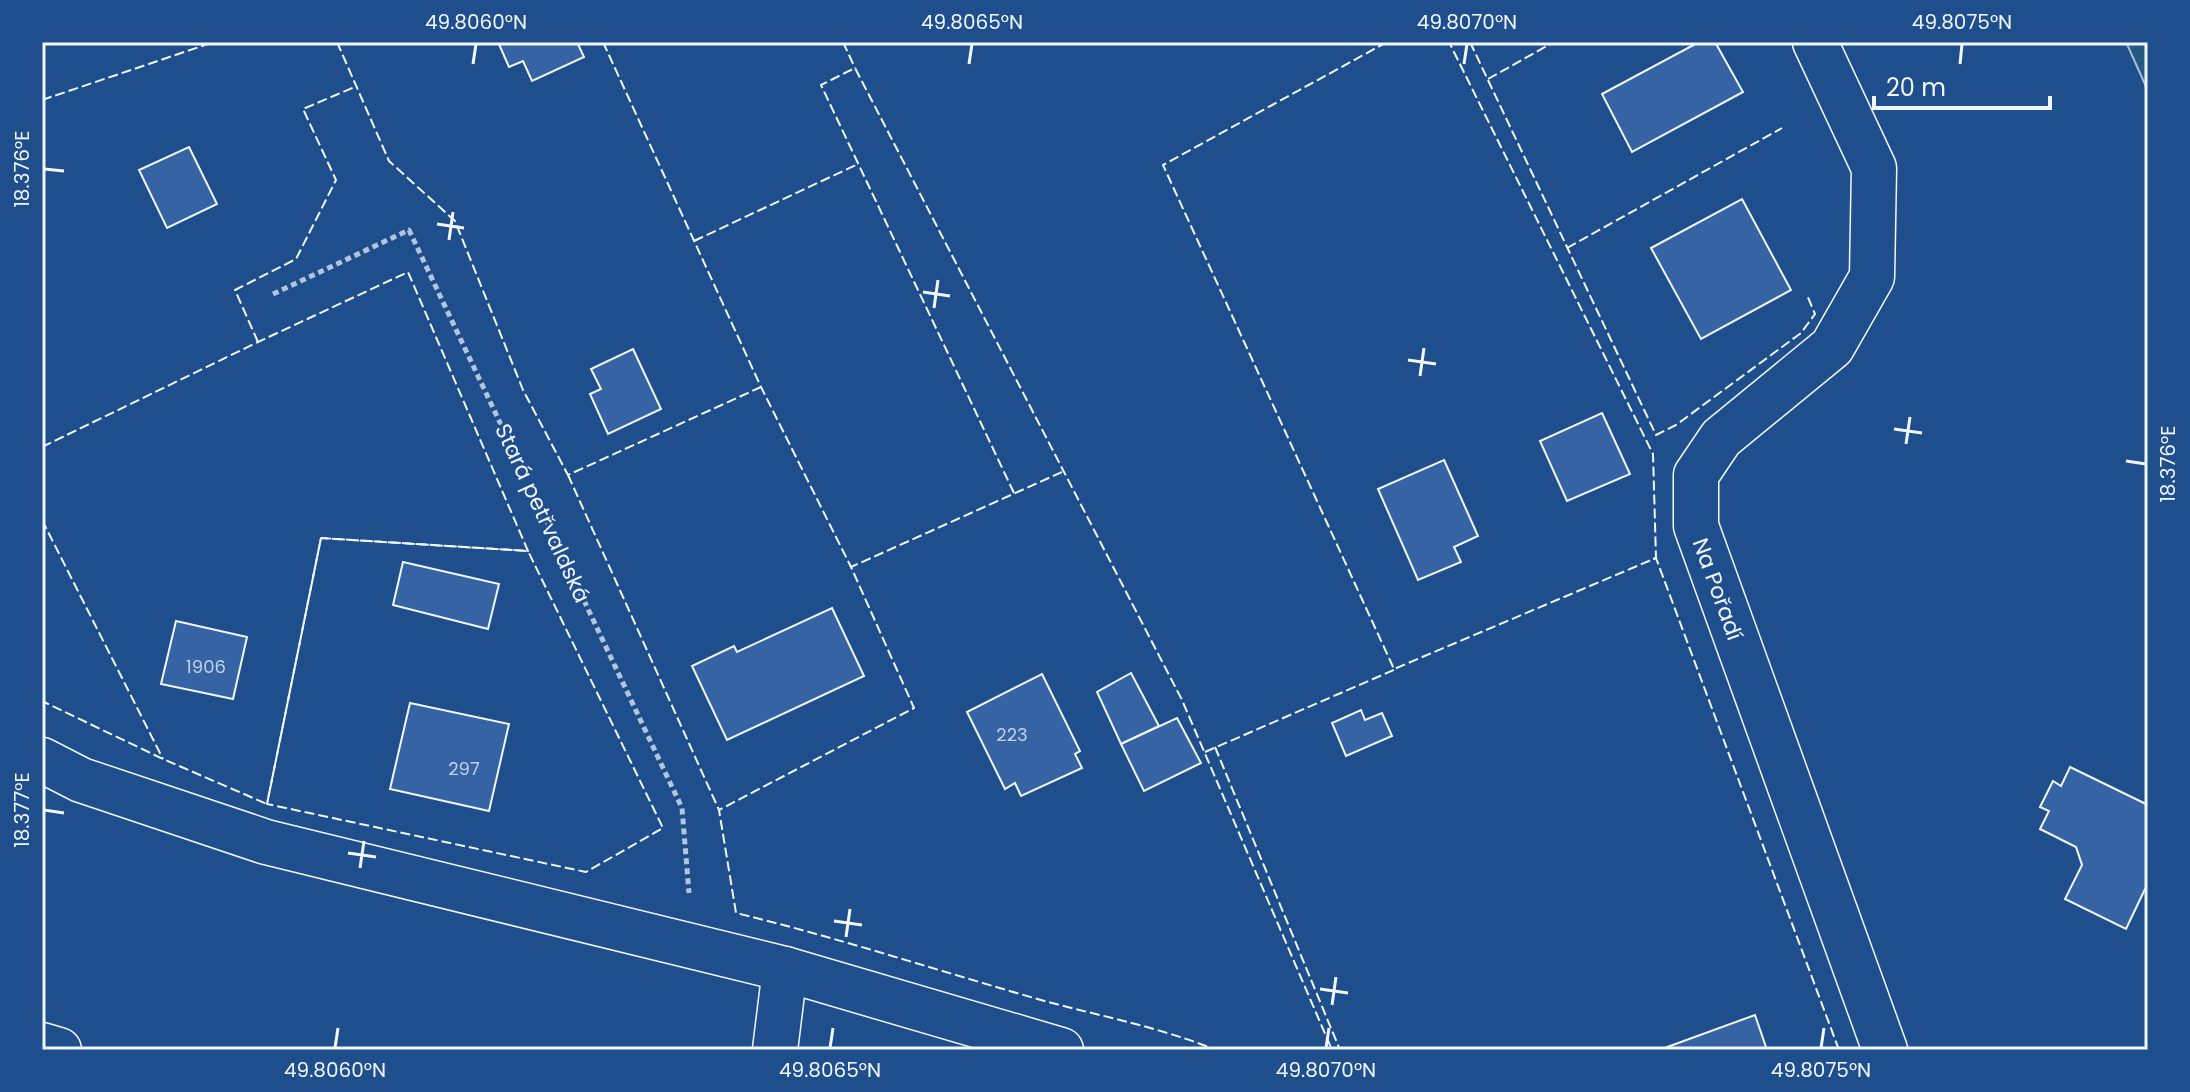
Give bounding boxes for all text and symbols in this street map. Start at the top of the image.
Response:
text: 49.8060°N [425,8,527,36]
text: 49.8065°N [921,8,1023,36]
text: 49.8070°N [1417,8,1517,36]
text: 49.8075°N [1912,8,2012,36]
scale bar [1874,60,2050,110]
text: 20 m [1886,71,1946,104]
text: 18.376°E [8,130,36,208]
street label: Stará petřvaldská [487,418,598,608]
text: 18.376°E [2154,425,2182,503]
street label: Na Pořadí [1685,534,1750,644]
house number: 1906 [186,654,226,679]
house number: 223 [996,722,1028,747]
house number: 297 [448,756,480,781]
text: 18.377°E [8,772,36,848]
text: 49.8060°N [284,1056,386,1084]
text: 49.8065°N [779,1056,881,1084]
text: 49.8070°N [1276,1056,1376,1084]
text: 49.8075°N [1771,1056,1871,1084]

